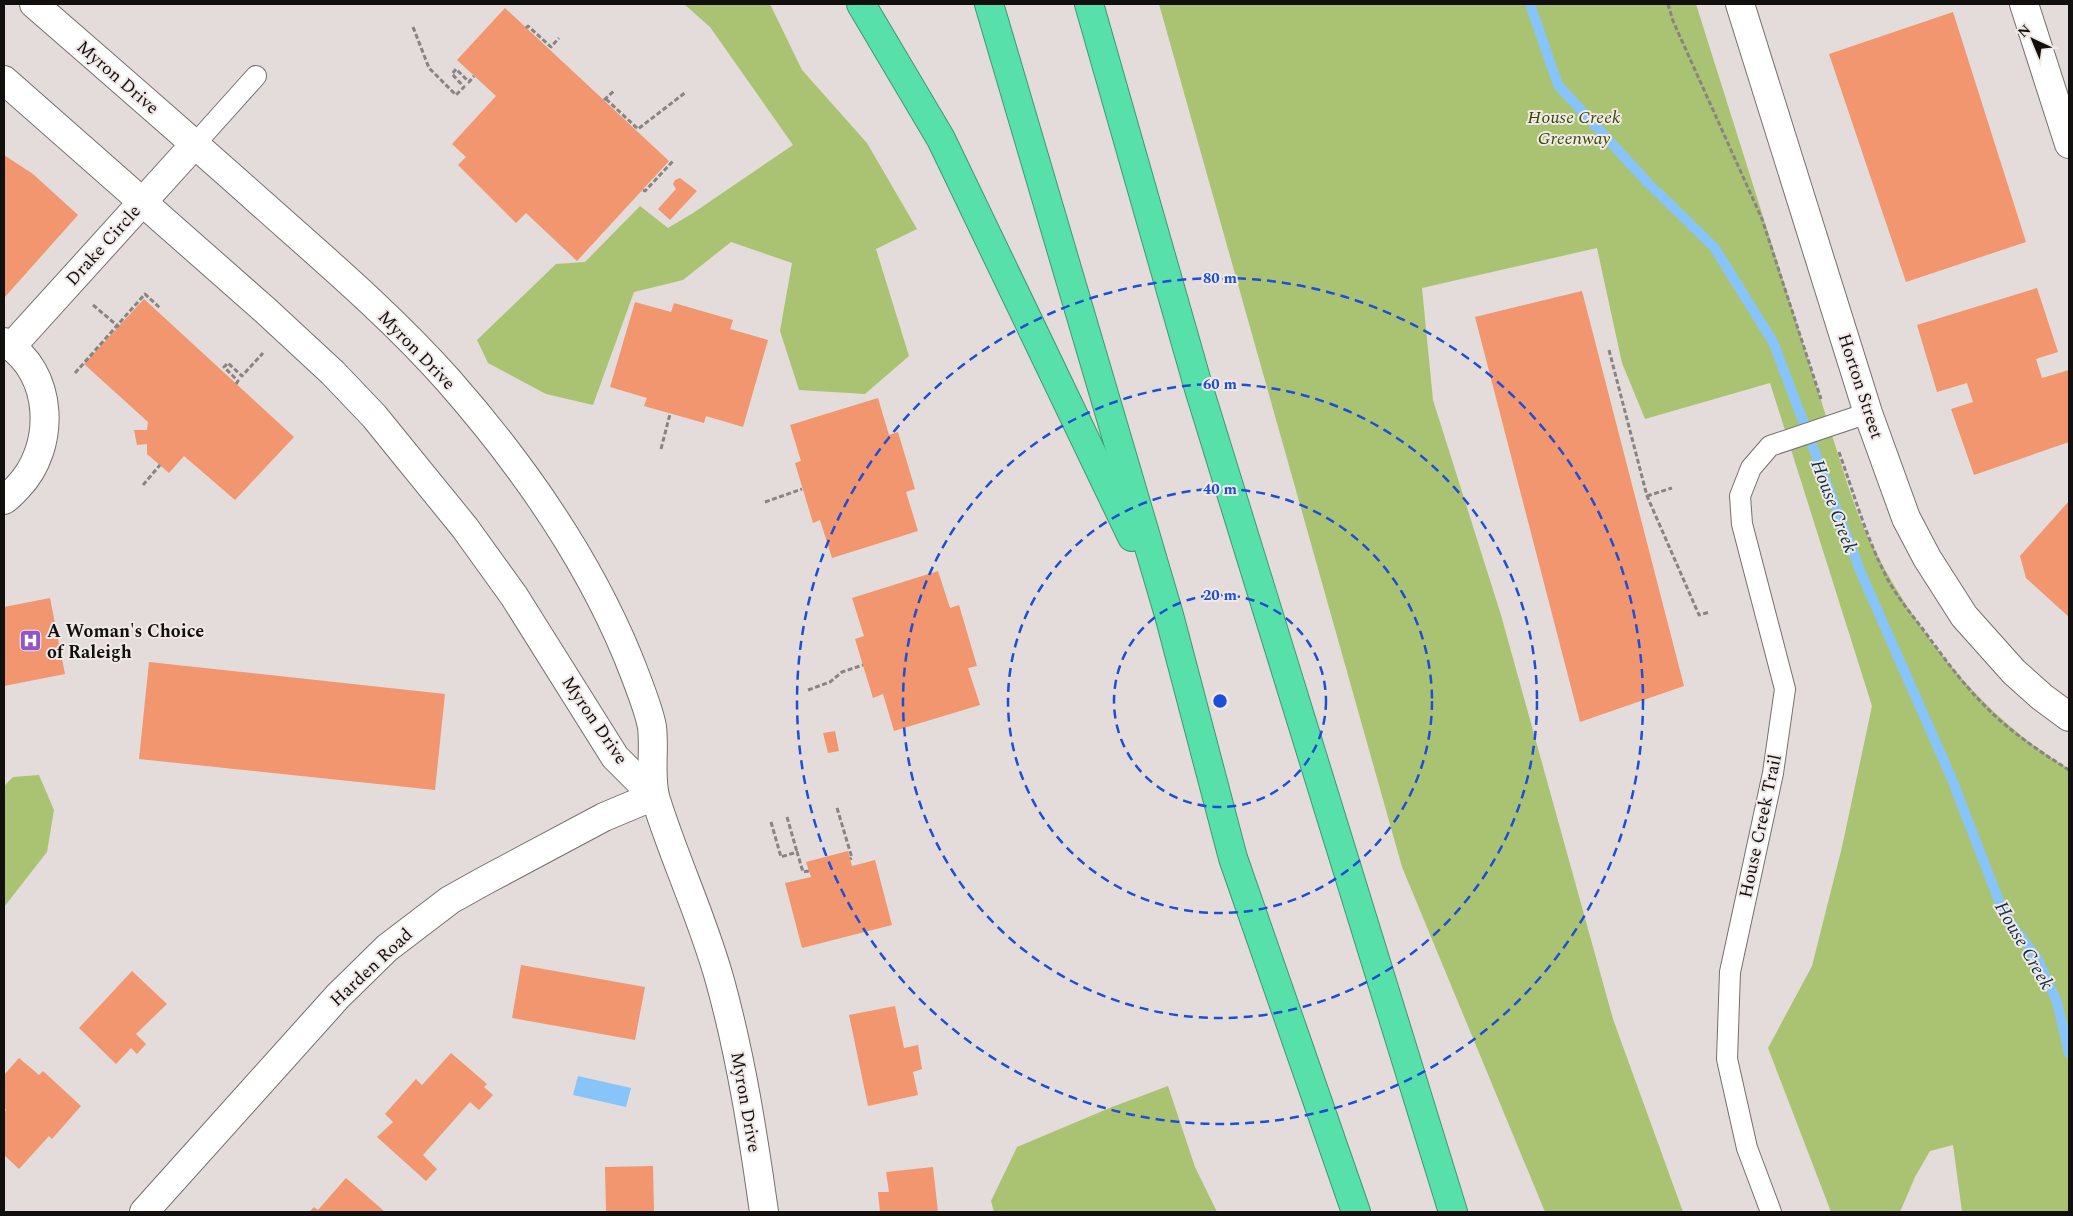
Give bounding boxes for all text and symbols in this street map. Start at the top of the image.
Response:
north arrow [2008,15,2058,65]
text: N [2013,19,2036,43]
street label: Myron Drive [70,34,165,121]
park label: House Creek Greenway [1528,104,1621,152]
street label: Drake Circle [59,199,147,292]
text: 80 m [1203,267,1238,290]
street label: Myron Drive [372,304,462,396]
street label: Horton Street [1831,330,1890,443]
text: 60 m [1203,373,1238,396]
water label: House Creek [1803,456,1865,558]
text: 40 m [1203,478,1238,501]
text: 20 m [1203,584,1238,607]
place label: A Woman's Choice of Raleigh [47,618,204,666]
hospital icon: A Woman's Choice of Raleigh [19,629,43,653]
street label: Myron Drive [555,671,634,770]
centre of rings [1211,692,1229,710]
street label: House Creek Trail [1732,752,1789,900]
water label: House Creek [1987,896,2061,996]
street label: Harden Road [324,922,419,1013]
street label: Myron Drive [723,1050,768,1155]

